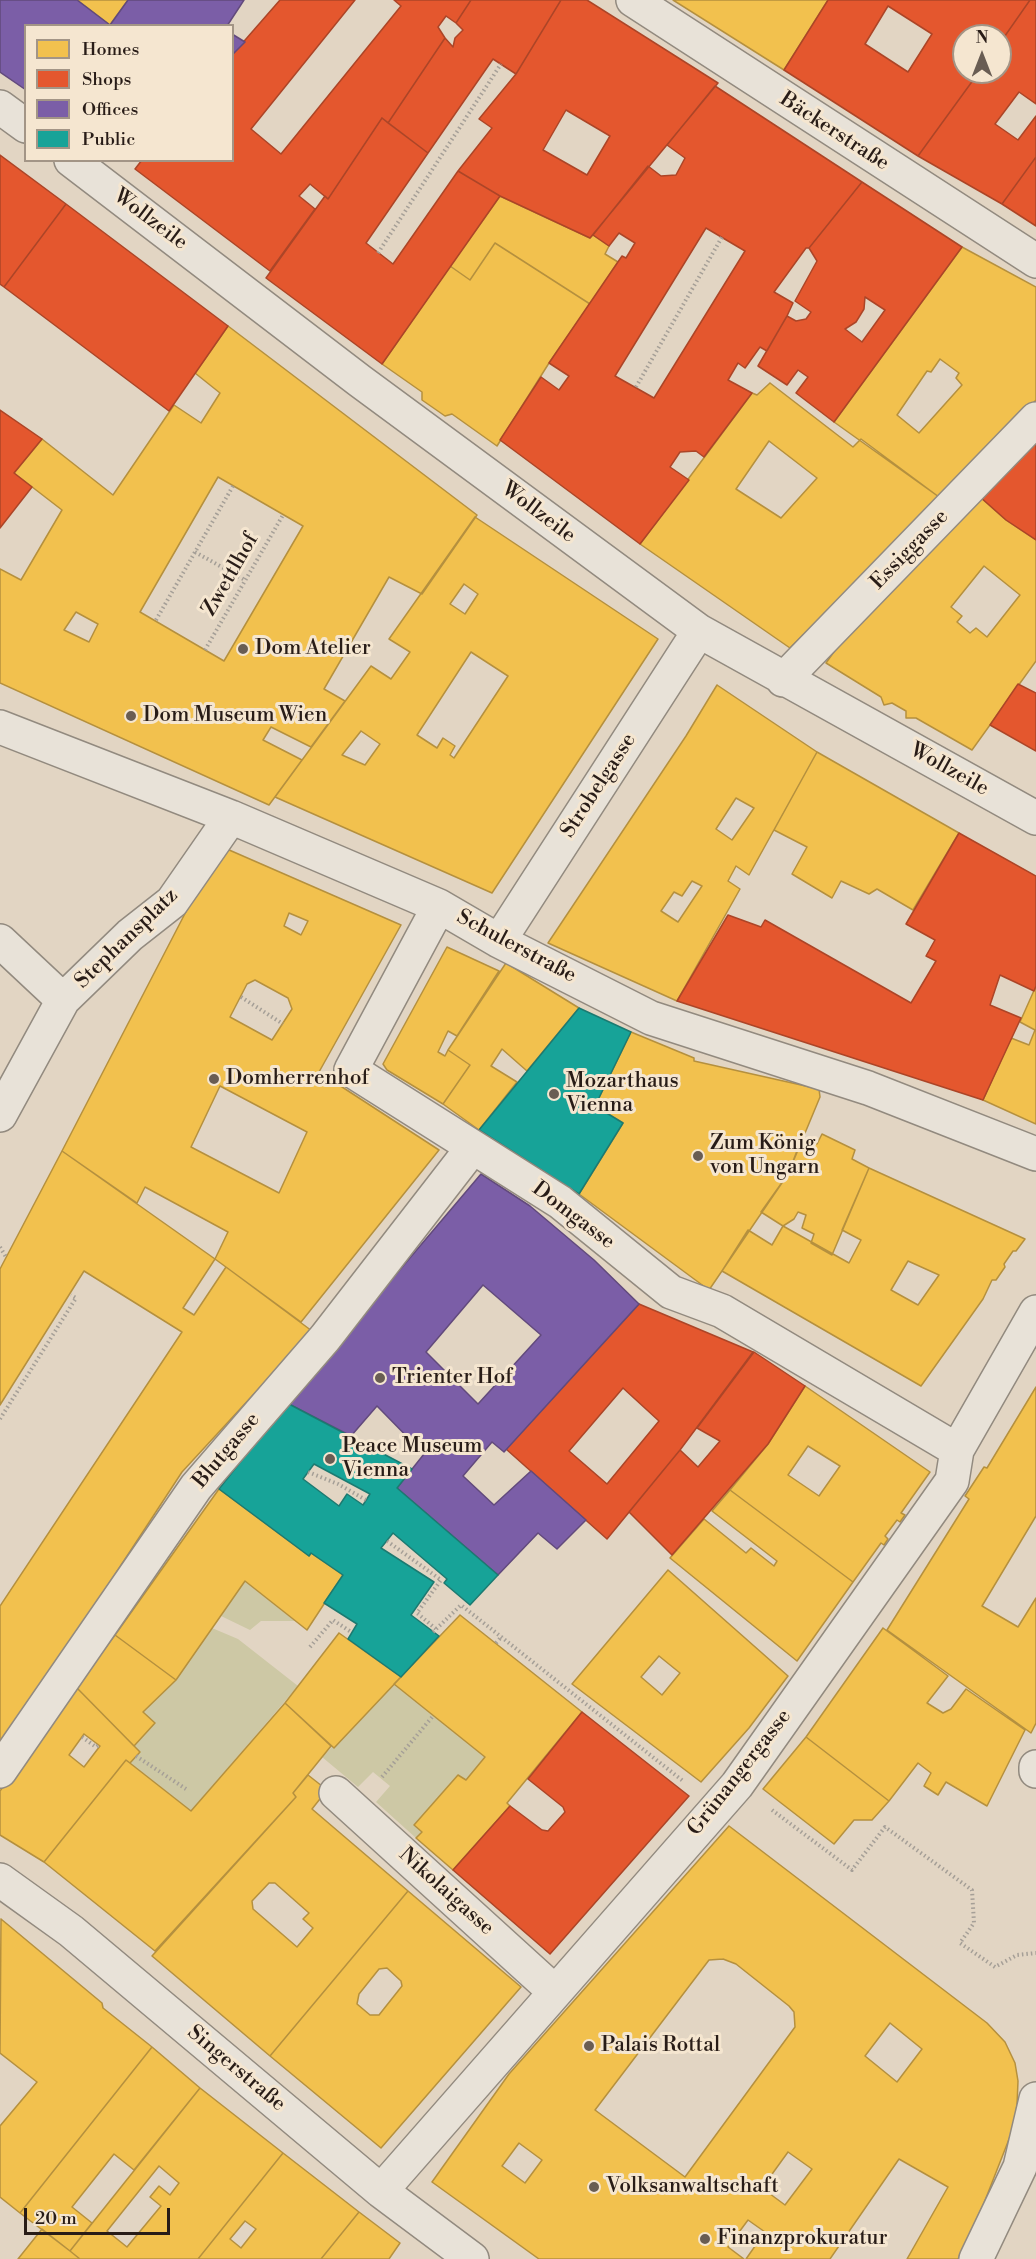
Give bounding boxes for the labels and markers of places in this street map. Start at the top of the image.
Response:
place label: Dom Atelier [255,636,371,662]
marker: Dom Atelier [236,642,250,656]
place label: Dom Museum Wien [143,703,327,729]
marker: Dom Museum Wien [124,709,138,723]
place label: Domherrenhof [226,1066,369,1092]
place label: Mozarthaus Vienna [566,1069,679,1119]
marker: Domherrenhof [207,1072,221,1086]
marker: Mozarthaus Vienna [547,1087,561,1101]
place label: Zum König von Ungarn [710,1131,820,1181]
marker: Zum König von Ungarn [691,1149,705,1163]
place label: Trienter Hof [392,1365,513,1391]
marker: Trienter Hof [373,1371,387,1385]
place label: Peace Museum Vienna [342,1434,482,1484]
marker: Peace Museum Vienna [323,1452,337,1466]
place label: Palais Rottal [601,2033,720,2059]
marker: Palais Rottal [582,2039,596,2053]
place label: Volksanwaltschaft [606,2174,779,2200]
marker: Volksanwaltschaft [587,2180,601,2194]
place label: Finanzprokuratur [717,2226,888,2252]
marker: Finanzprokuratur [698,2232,712,2246]

